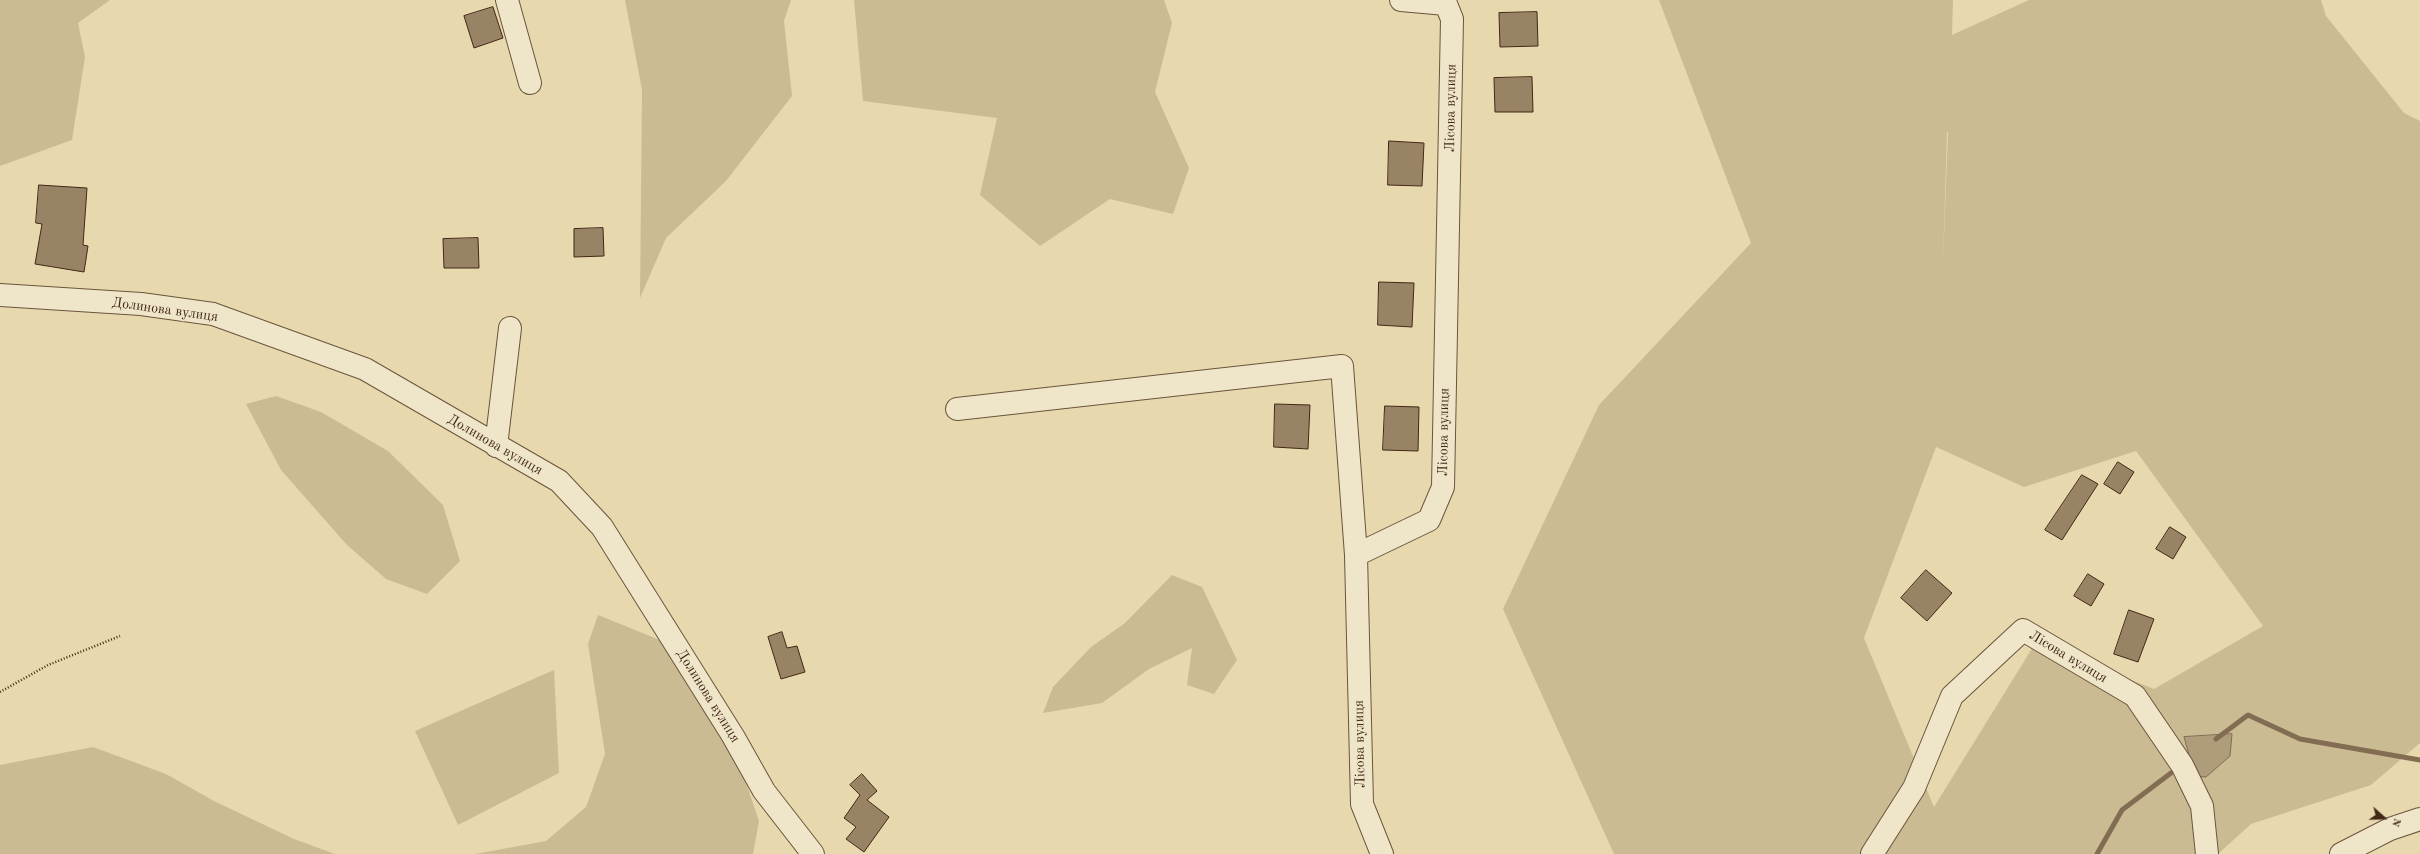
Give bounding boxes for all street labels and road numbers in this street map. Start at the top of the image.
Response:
street label: Лісова вулиця [1442,64,1460,152]
street label: Долинова вулиця [111,294,219,326]
street label: Лісова вулиця [1435,388,1453,476]
street label: Долинова вулиця [444,411,546,479]
street label: Лісова вулиця [2026,627,2110,687]
street label: Долинова вулиця [673,646,743,746]
street label: Лісова вулиця [1351,700,1369,788]

